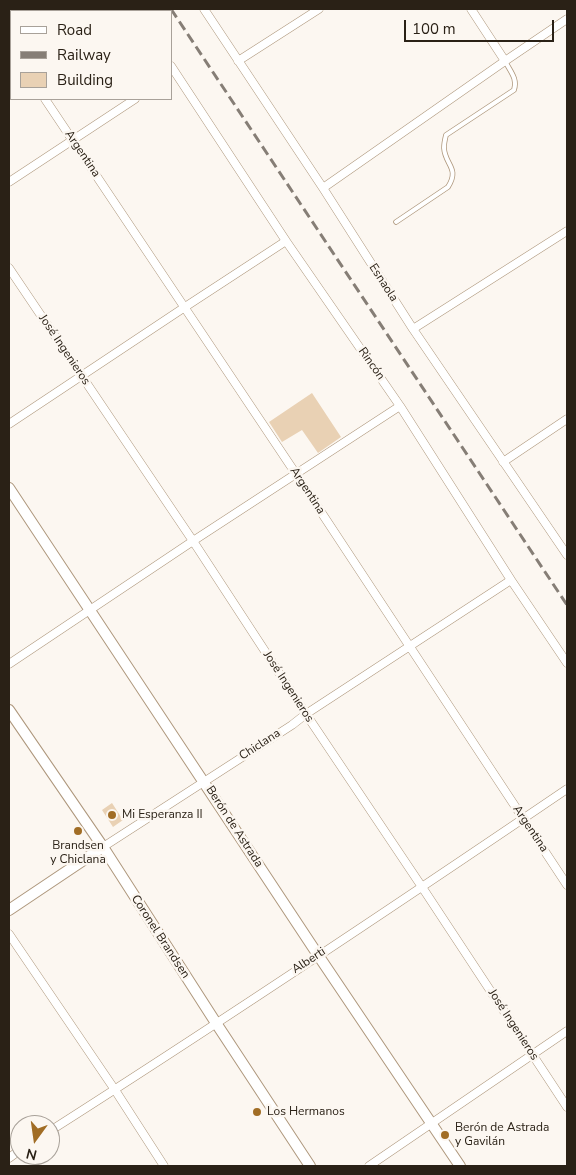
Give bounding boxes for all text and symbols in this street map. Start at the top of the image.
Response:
legend [10,10,172,100]
scale bar [406,10,556,42]
text: 100 m [412,19,456,39]
text: Road [57,20,92,40]
text: Railway [57,45,111,65]
text: Building [57,70,113,90]
street label: Argentina [61,128,103,180]
street label: Esnaola [365,261,401,305]
street label: José Ingenieros [35,312,93,388]
street label: Rincón [355,345,387,383]
street label: Argentina [286,465,328,517]
street label: José Ingenieros [260,649,316,725]
street label: Chiclana [237,726,283,764]
street label: Berón de Astrada [202,784,266,870]
street label: Argentina [509,803,551,855]
place label: Mi Esperanza II [122,808,203,822]
marker: Mi Esperanza II [106,809,118,821]
marker: Brandsen y Chiclana [72,825,84,837]
place label: Brandsen y Chiclana [50,839,106,867]
street label: Coronel Brandsen [128,893,192,981]
street label: Alberti [289,945,329,977]
street label: José Ingenieros [485,987,541,1063]
place label: Los Hermanos [267,1105,345,1119]
marker: Los Hermanos [251,1106,263,1118]
north arrow [10,1115,60,1165]
place label: Berón de Astrada y Gavilán [455,1121,549,1149]
marker: Berón de Astrada y Gavilán [439,1129,451,1141]
text: N [24,1144,39,1165]

